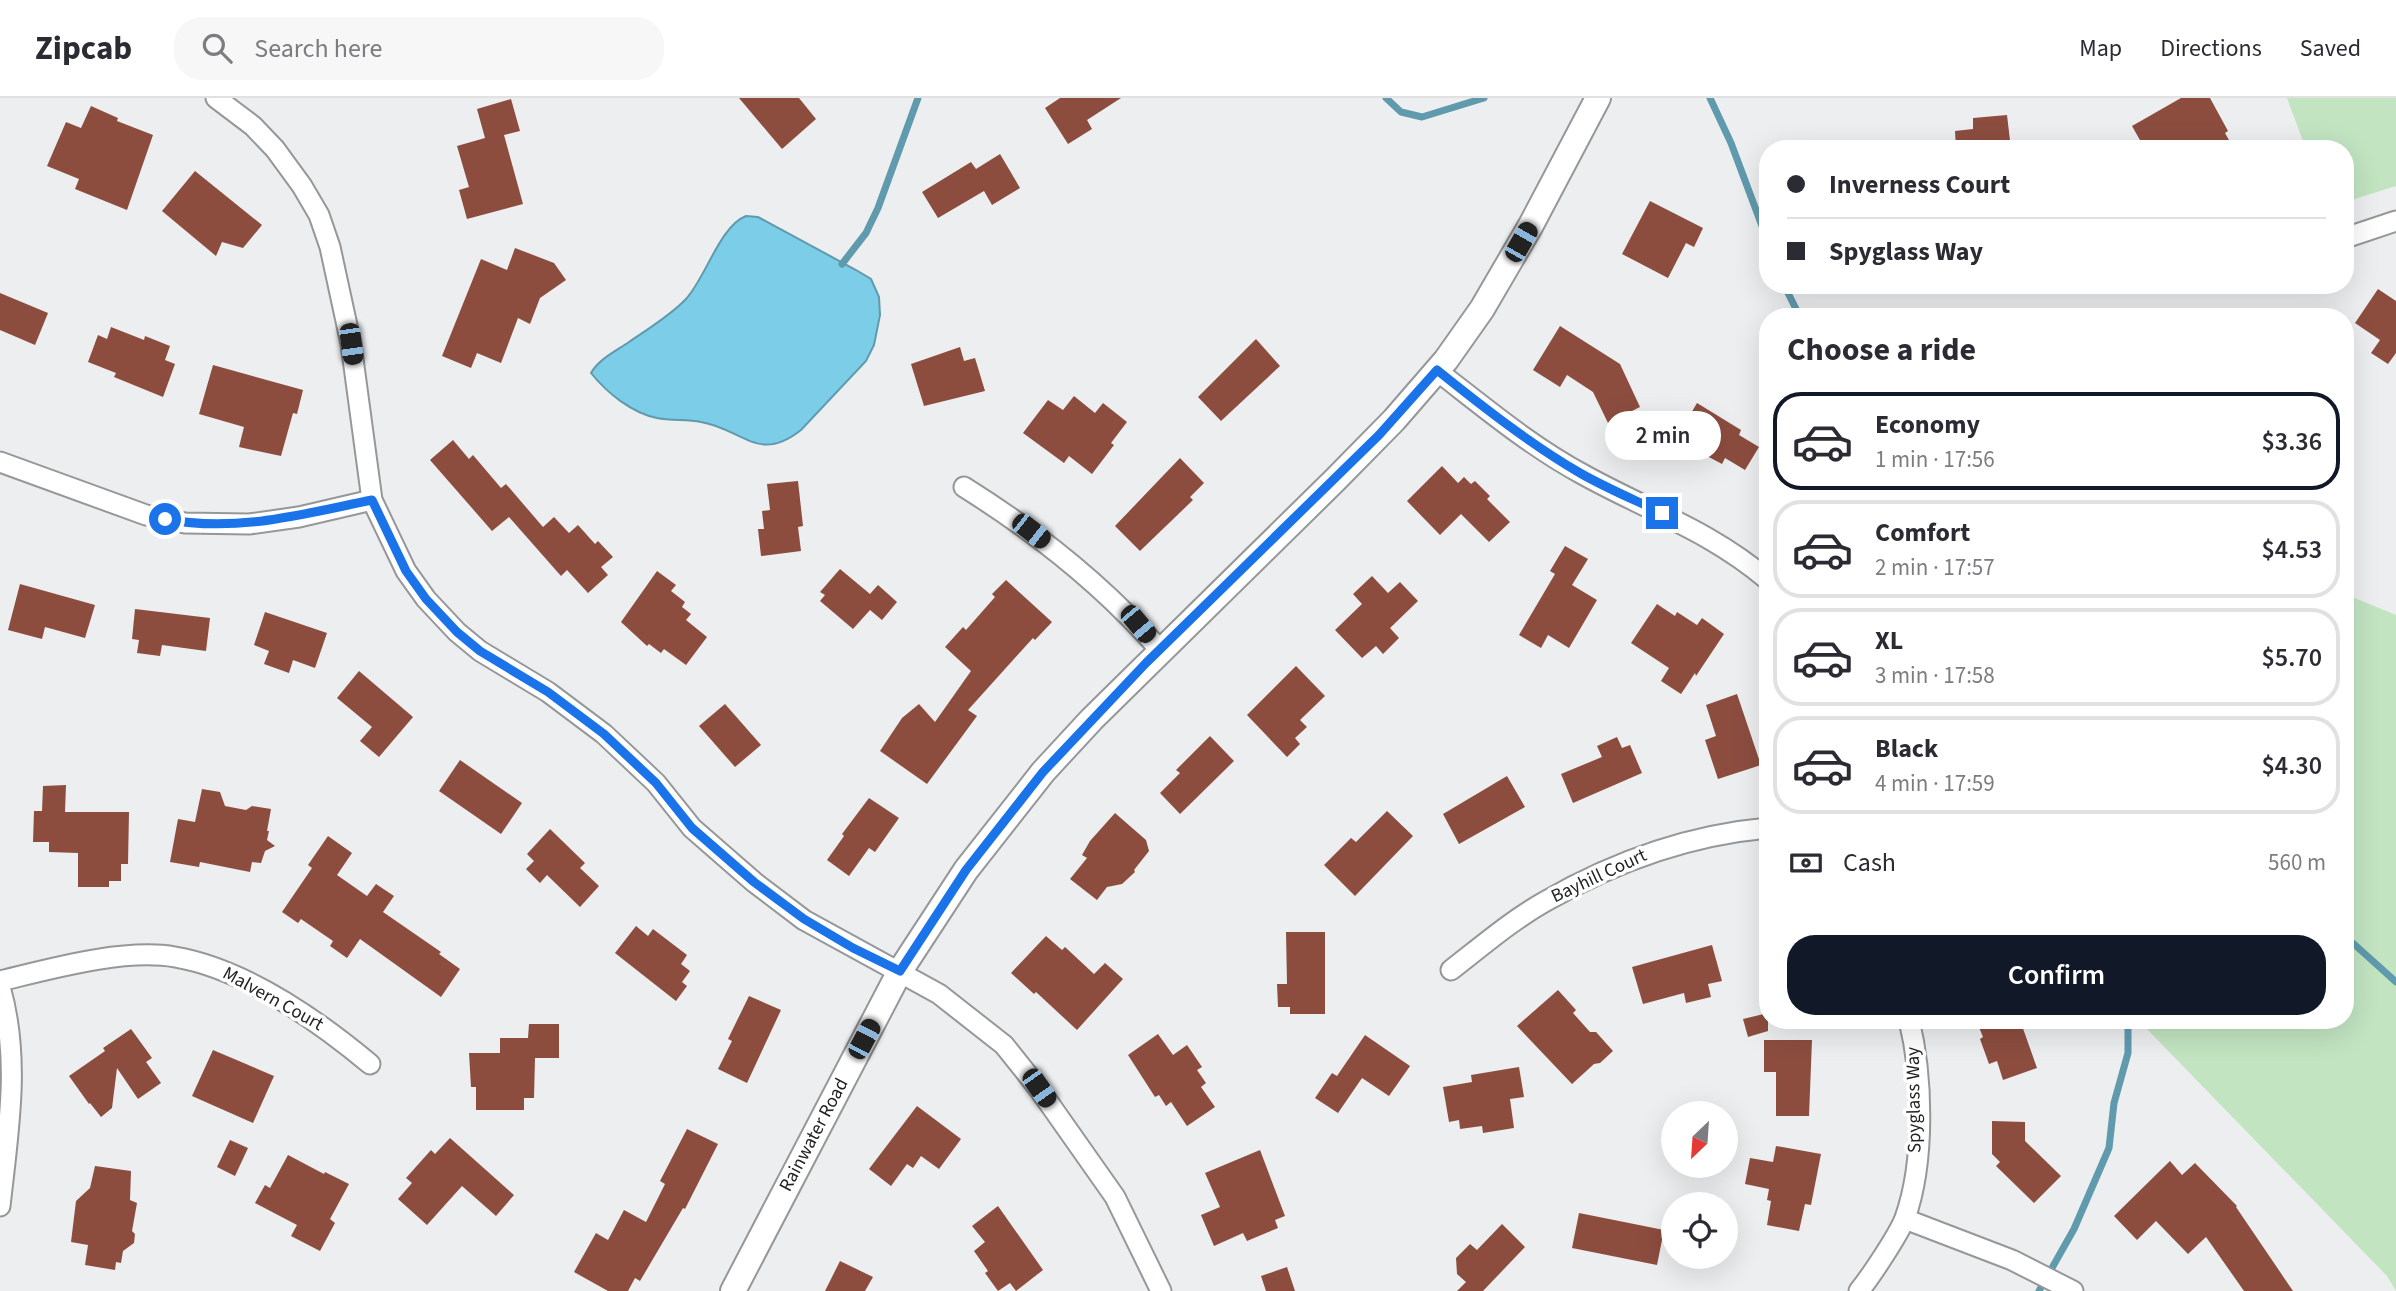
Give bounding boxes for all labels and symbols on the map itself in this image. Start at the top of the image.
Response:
car [1502,219,1541,265]
car [338,322,365,366]
callout: 2 min [1604,412,1720,460]
route end [1646,497,1678,529]
route start [149,503,181,535]
car [1008,510,1055,552]
car [1117,601,1160,647]
street label: Bayhill Court [1547,842,1652,910]
street label: Malvern Court [218,960,329,1038]
car [845,1016,884,1062]
street label: Spyglass Way [1900,1047,1928,1153]
car [1019,1065,1060,1111]
street label: Rainwater Road [773,1074,855,1196]
north arrow [1661,1101,1738,1178]

